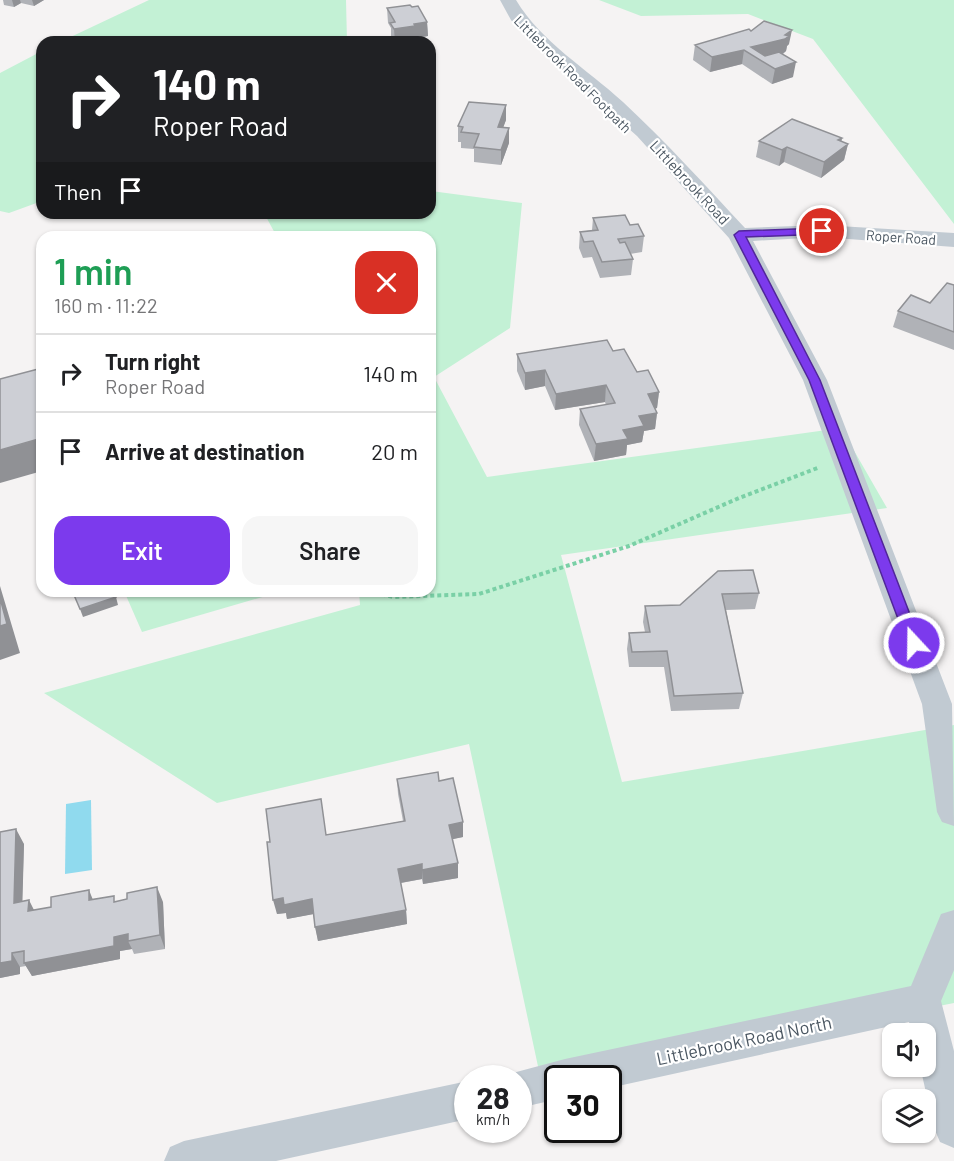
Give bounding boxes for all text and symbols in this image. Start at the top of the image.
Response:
street label: Littlebrook Road Footpath [511,12,635,136]
text: 140 m [153,58,261,108]
icon: right [54,60,132,138]
text: Roper Road [153,109,288,141]
street label: Littlebrook Road [646,136,734,228]
icon: arrive [114,174,147,207]
text: Then [54,178,102,204]
pin [796,205,847,256]
icon: arrive [805,214,838,247]
street label: Roper Road [865,226,937,248]
text: 1 min [54,249,133,292]
button: close [355,251,418,314]
text: 160 m · 11:22 [54,293,158,317]
text: Turn right [105,348,200,374]
icon: right [54,357,87,390]
text: 140 m [363,360,418,386]
text: Roper Road [105,374,205,398]
icon: arrive [54,435,87,468]
text: Arrive at destination [105,438,304,464]
text: 20 m [371,438,418,464]
button: Exit [54,516,230,585]
button: Share [242,516,418,585]
position arrow [882,611,946,675]
street label: Littlebrook Road North [654,1011,834,1069]
map controls [882,1023,936,1143]
button: sound [882,1023,936,1077]
speed limit sign: 30 [544,1065,622,1143]
text: 28 [476,1079,510,1115]
button: layers [882,1089,936,1143]
text: km/h [476,1110,510,1128]

